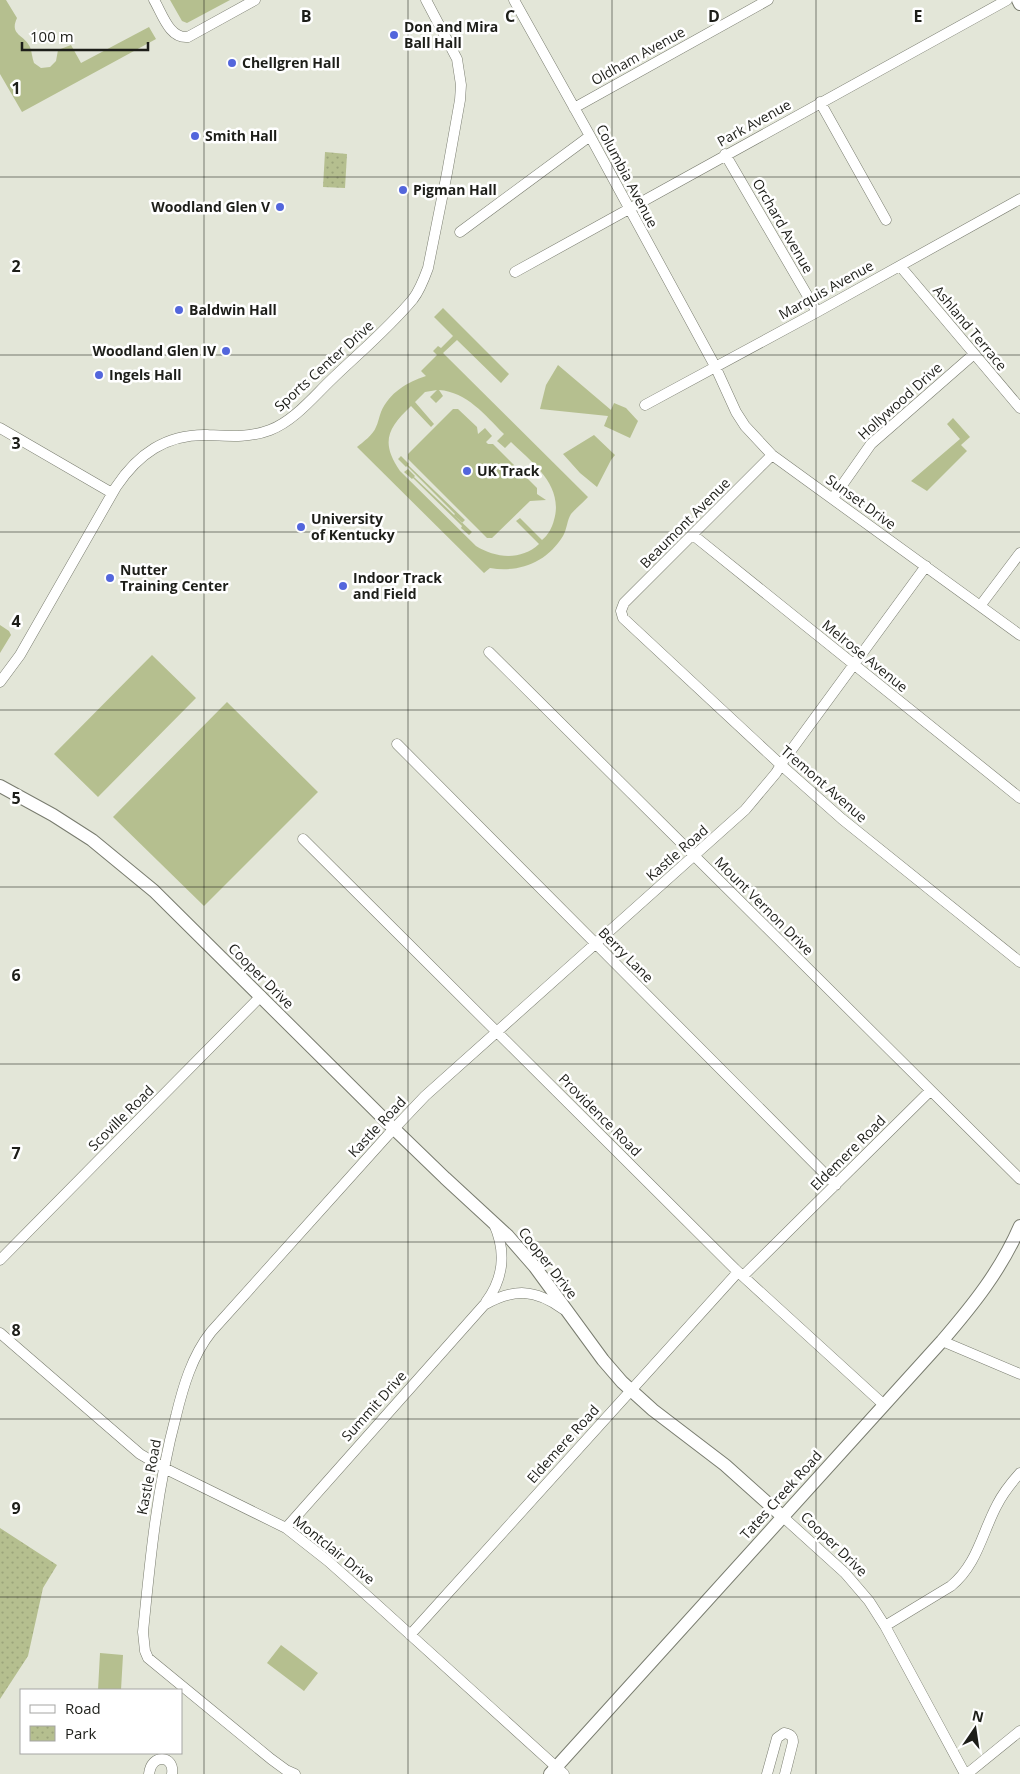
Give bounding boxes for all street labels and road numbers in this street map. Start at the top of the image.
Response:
street label: Oldham Avenue [587,22,688,89]
street label: Park Avenue [713,94,794,151]
street label: Columbia Avenue [592,121,663,231]
street label: Orchard Avenue [749,175,818,277]
street label: Marquis Avenue [775,256,877,324]
street label: Ashland Terrace [929,281,1012,374]
street label: Sports Center Drive [270,316,377,415]
street label: Hollywood Drive [854,358,946,443]
street label: Sunset Drive [822,470,900,534]
street label: Beaumont Avenue [635,473,734,572]
street label: Melrose Avenue [819,615,912,696]
street label: Tremont Avenue [777,741,872,827]
street label: Kastle Road [642,820,712,885]
street label: Mount Vernon Drive [711,852,818,959]
street label: Berry Lane [595,923,658,986]
street label: Cooper Drive [224,939,298,1013]
street label: Providence Road [555,1069,646,1160]
street label: Scoville Road [84,1081,158,1155]
street label: Kastle Road [344,1092,410,1161]
street label: Eldemere Road [806,1111,889,1194]
street label: Cooper Drive [515,1223,582,1302]
street label: Summit Drive [337,1366,410,1445]
street label: Eldemere Road [522,1400,603,1487]
street label: Kastle Road [132,1438,165,1516]
street label: Tates Creek Road [736,1446,826,1543]
street label: Cooper Drive [797,1507,872,1580]
street label: Montclair Drive [290,1511,379,1588]

